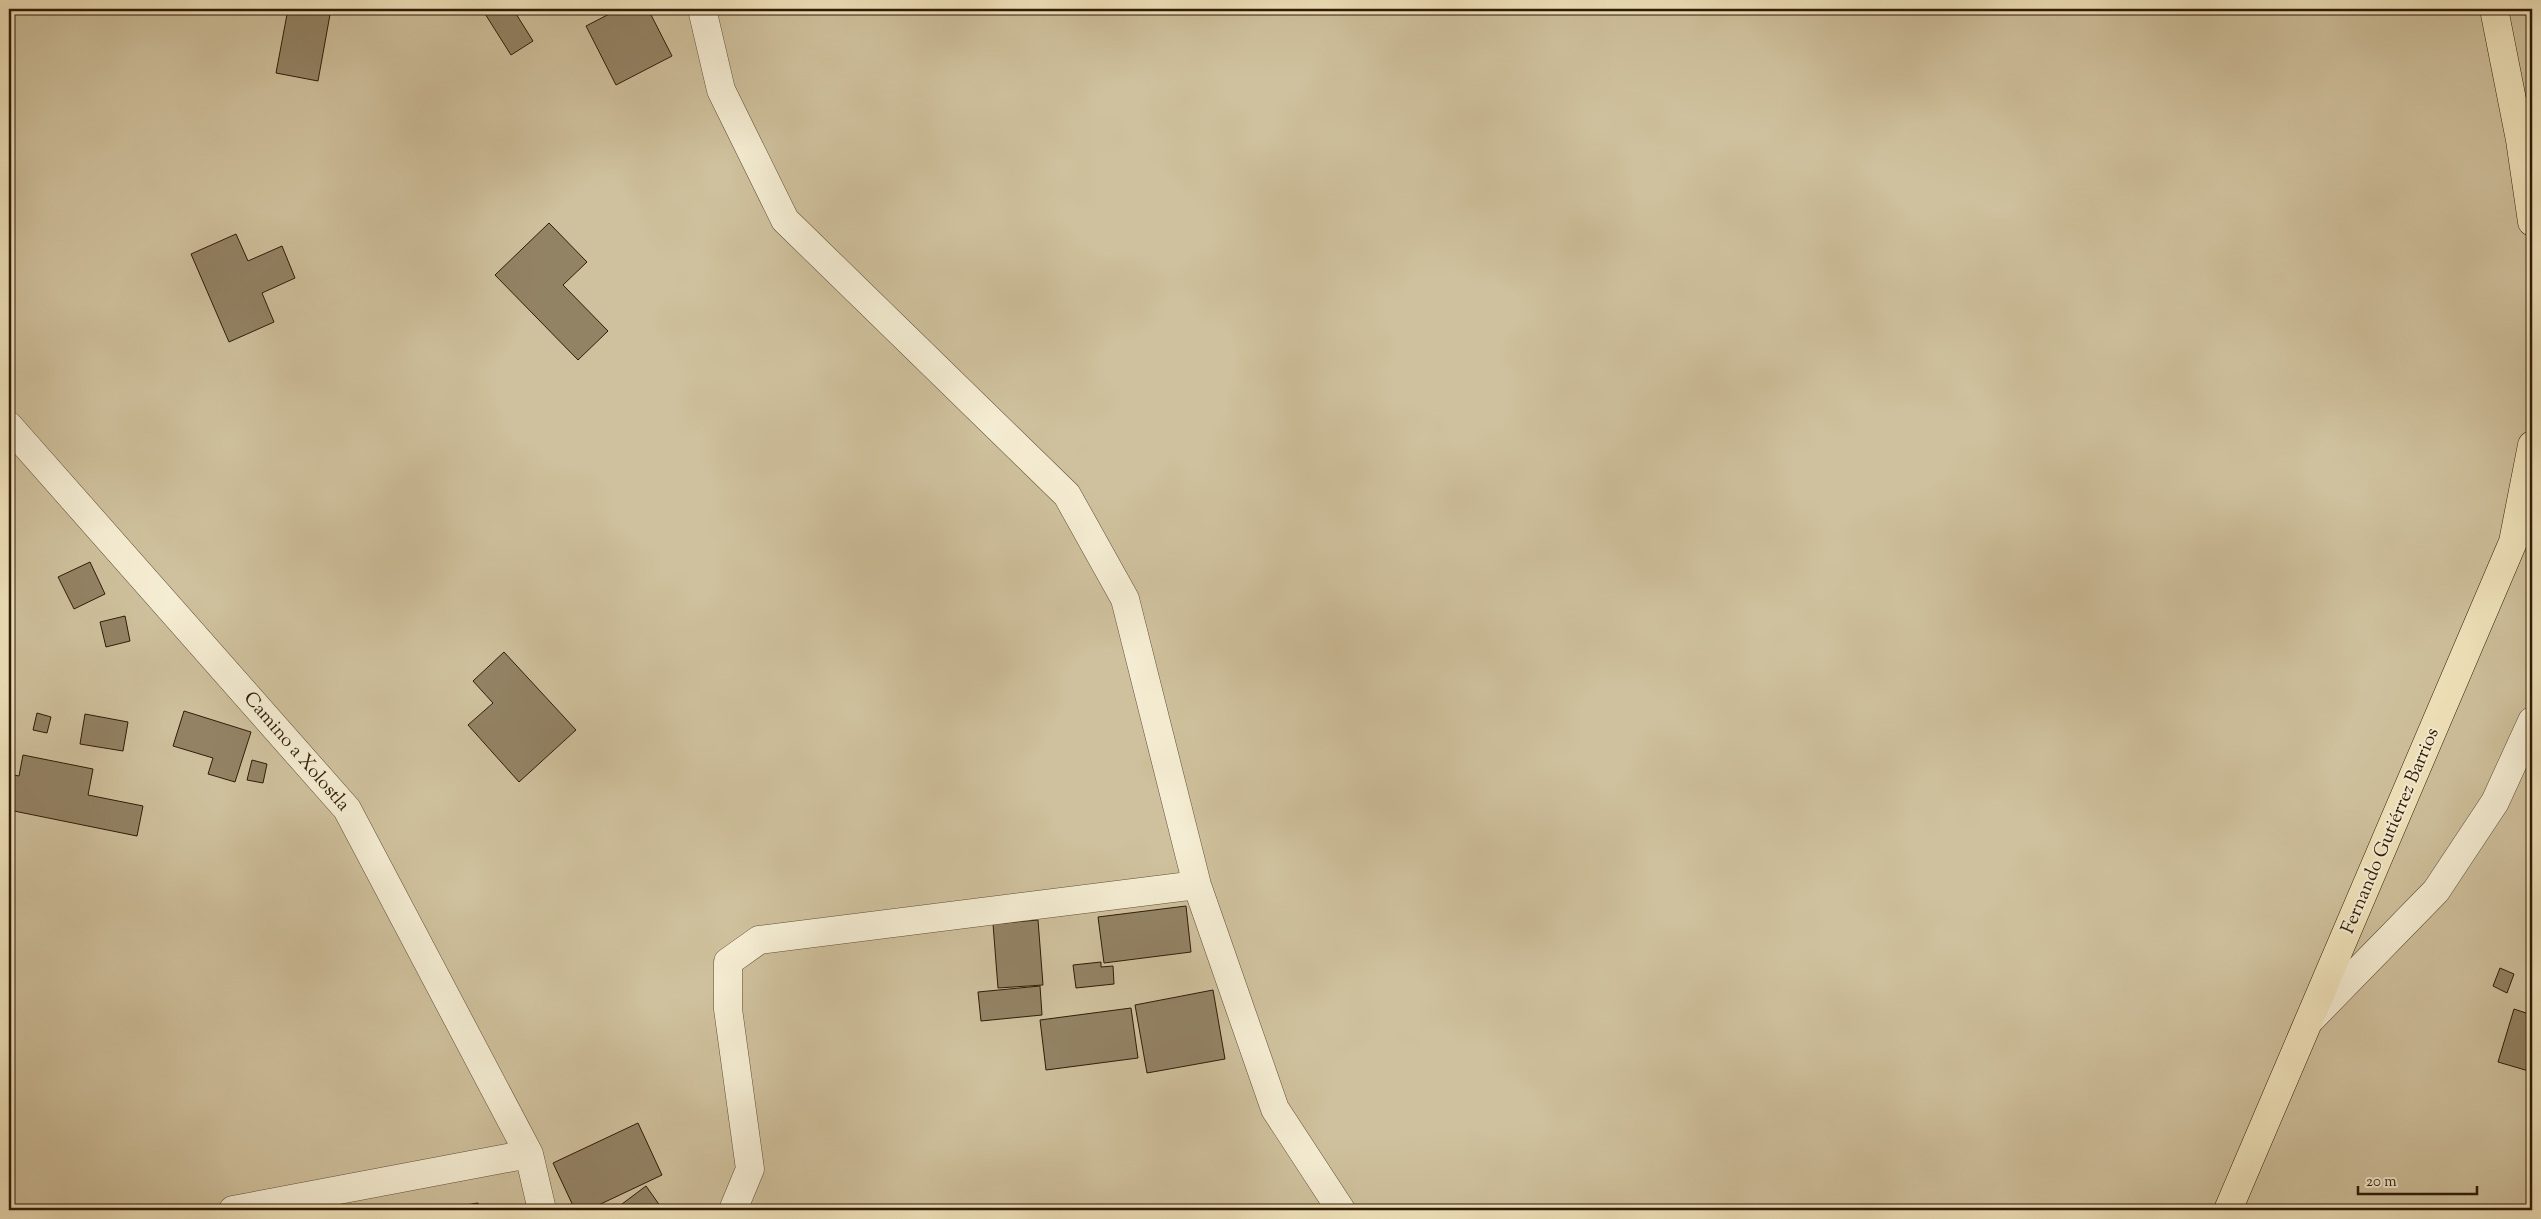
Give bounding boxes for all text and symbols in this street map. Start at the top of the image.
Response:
street label: Camino a Xolostla [236,686,356,818]
street label: Fernando Gutiérrez Barrios [2335,724,2447,938]
scale bar [2358,1164,2477,1196]
text: 20 m [2366,1172,2397,1193]

